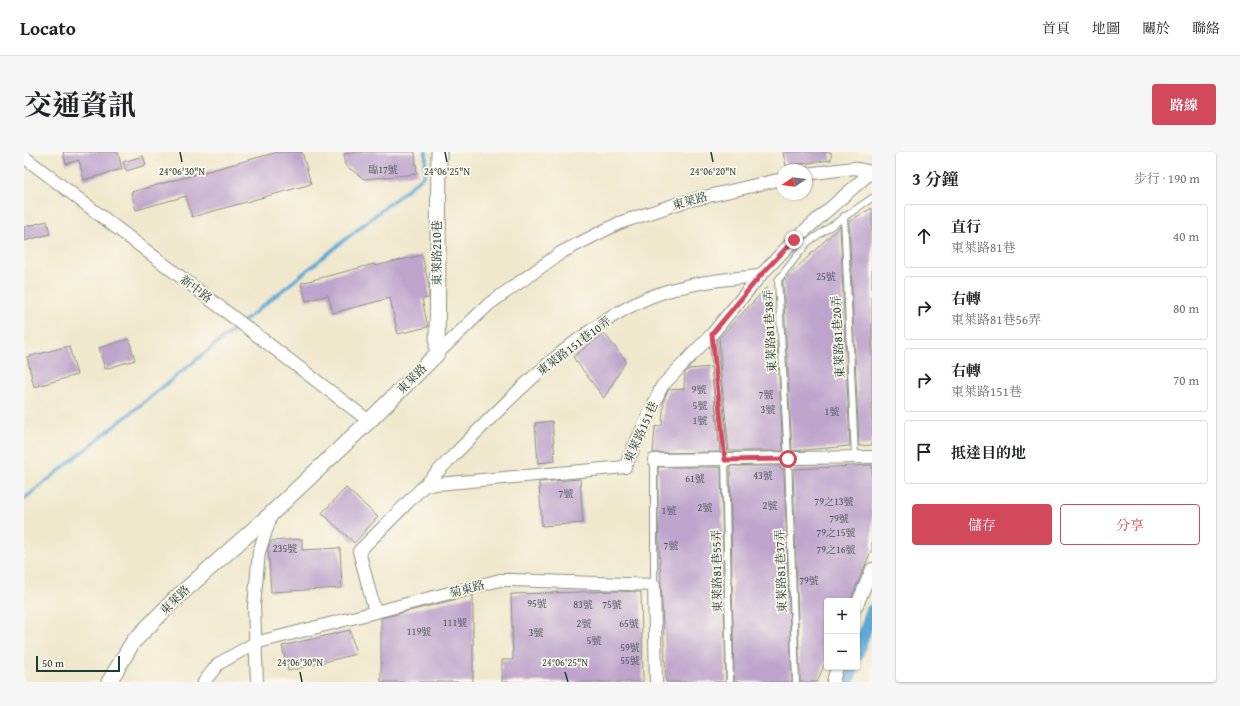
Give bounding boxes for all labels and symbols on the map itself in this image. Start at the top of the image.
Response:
house number: 臨17號 [368,162,398,177]
text: 24°06'30"N [159,164,205,179]
text: 24°06'25"N [424,164,470,179]
text: 24°06'20"N [690,164,736,179]
north arrow [776,164,812,200]
street label: 東萊路 [670,187,710,214]
street label: 東萊路210巷 [428,220,445,286]
route end [785,231,803,249]
house number: 25號 [816,269,836,284]
street label: 新中路 [177,271,216,306]
street label: 東萊路81巷38弄 [759,289,780,373]
street label: 東萊路81巷20弄 [827,295,848,379]
street label: 東萊路151巷10弄 [533,312,614,379]
street label: 東萊路 [393,360,430,397]
house number: 9號 [692,382,706,397]
house number: 7號 [759,387,773,402]
street label: 東萊路151巷 [619,398,662,465]
house number: 5號 [693,398,707,413]
house number: 3號 [761,402,775,417]
house number: 1號 [825,404,839,419]
house number: 1號 [693,413,707,428]
route start [779,450,797,468]
house number: 43號 [753,468,773,483]
house number: 61號 [685,471,705,486]
house number: 7號 [559,486,573,501]
house number: 79之13號 [814,494,854,509]
house number: 2號 [763,498,777,513]
house number: 2號 [698,500,712,515]
house number: 1號 [662,503,676,518]
house number: 79號 [829,511,849,526]
house number: 79之15號 [816,525,856,540]
street label: 東萊路81巷55弄 [707,529,726,613]
street label: 東萊路81巷37弄 [771,529,790,613]
house number: 7號 [664,538,678,553]
house number: 235號 [273,541,297,556]
house number: 79之16號 [816,542,856,557]
house number: 79號 [799,573,819,588]
street label: 菊東路 [447,576,486,601]
street label: 東萊路 [156,581,194,618]
house number: 95號 [527,596,547,611]
house number: 83號 [573,597,593,612]
house number: 75號 [602,597,622,612]
house number: 111號 [443,615,467,630]
house number: 2號 [577,616,591,631]
house number: 65號 [619,616,639,631]
house number: 119號 [407,624,431,639]
house number: 3號 [529,625,543,640]
house number: 5號 [587,633,601,648]
house number: 59號 [620,640,640,655]
house number: 55號 [620,653,640,668]
scale bar [36,654,120,673]
text: 24°06'30"N [277,655,323,670]
text: 24°06'25"N [542,655,588,670]

